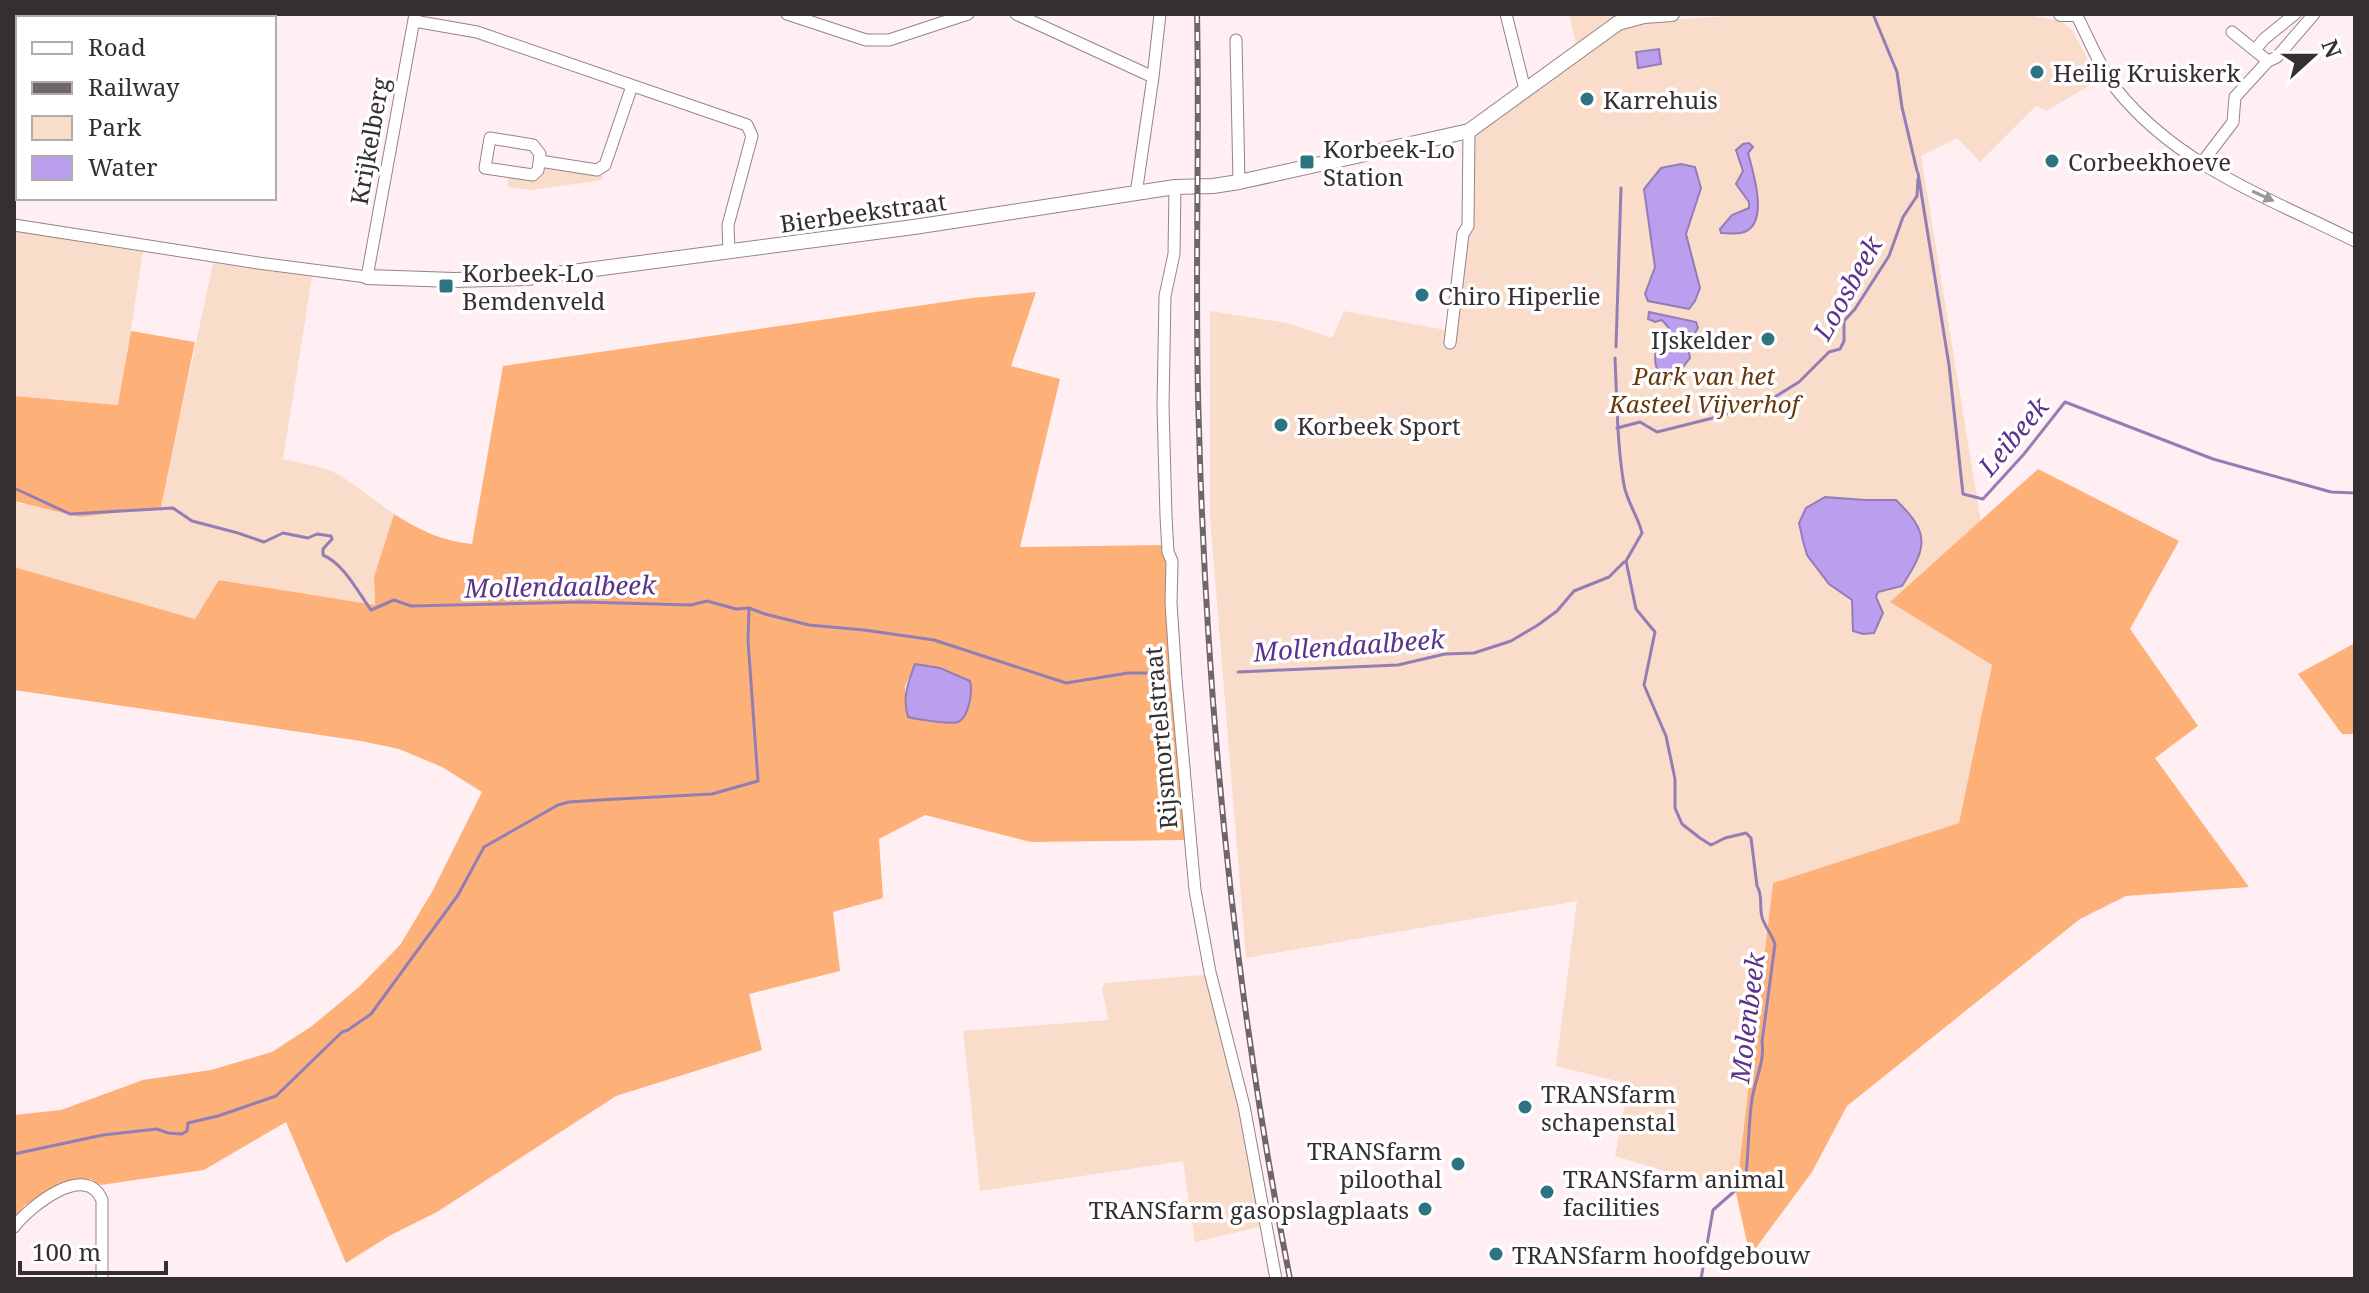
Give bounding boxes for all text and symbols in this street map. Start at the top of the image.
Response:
legend [16,16,276,200]
north arrow [2273,16,2353,96]
text: Road [88,30,146,63]
text: N [2315,35,2350,62]
place label: Heilig Kruiskerk [2053,56,2241,89]
marker: Heilig Kruiskerk [2028,63,2046,81]
text: Railway [88,70,180,103]
street label: Krijkelberg [342,75,396,207]
place label: Karrehuis [1603,83,1718,116]
marker: Karrehuis [1578,90,1596,108]
text: Park [88,110,142,143]
place label: Korbeek-Lo Station [1323,132,1455,193]
place label: Corbeekhoeve [2068,145,2231,178]
text: Water [88,150,158,183]
marker: Corbeekhoeve [2043,152,2061,170]
marker: Korbeek-Lo Station [1298,153,1316,171]
street label: Bierbeekstraat [778,184,948,240]
one-way arrow [2252,189,2275,203]
water label: Loosbeek [1803,229,1891,347]
place label: Korbeek-Lo Bemdenveld [462,256,605,317]
marker: Korbeek-Lo Bemdenveld [437,277,455,295]
place label: Chiro Hiperlie [1438,279,1601,312]
marker: Chiro Hiperlie [1413,286,1431,304]
place label: IJskelder [1651,323,1752,356]
marker: IJskelder [1759,330,1777,348]
park label: Park van het Kasteel Vijverhof [1608,359,1803,420]
water label: Leibeek [1969,388,2057,484]
place label: Korbeek Sport [1297,409,1461,442]
marker: Korbeek Sport [1272,416,1290,434]
water label: Mollendaalbeek [463,566,657,606]
water label: Mollendaalbeek [1251,620,1447,670]
street label: Rijsmortelstraat [1136,645,1184,831]
water label: Molenbeek [1721,950,1773,1086]
place label: TRANSfarm schapenstal [1541,1077,1676,1138]
marker: TRANSfarm schapenstal [1516,1098,1534,1116]
place label: TRANSfarm piloothal [1307,1134,1443,1195]
marker: TRANSfarm piloothal [1449,1155,1467,1173]
place label: TRANSfarm animal facilities [1563,1162,1785,1223]
marker: TRANSfarm animal facilities [1538,1183,1556,1201]
place label: TRANSfarm gasopslagplaats [1089,1193,1409,1226]
marker: TRANSfarm gasopslagplaats [1416,1200,1434,1218]
scale bar [20,1225,166,1275]
text: 100 m [32,1235,101,1268]
place label: TRANSfarm hoofdgebouw [1512,1238,1810,1271]
marker: TRANSfarm hoofdgebouw [1487,1245,1505,1263]

